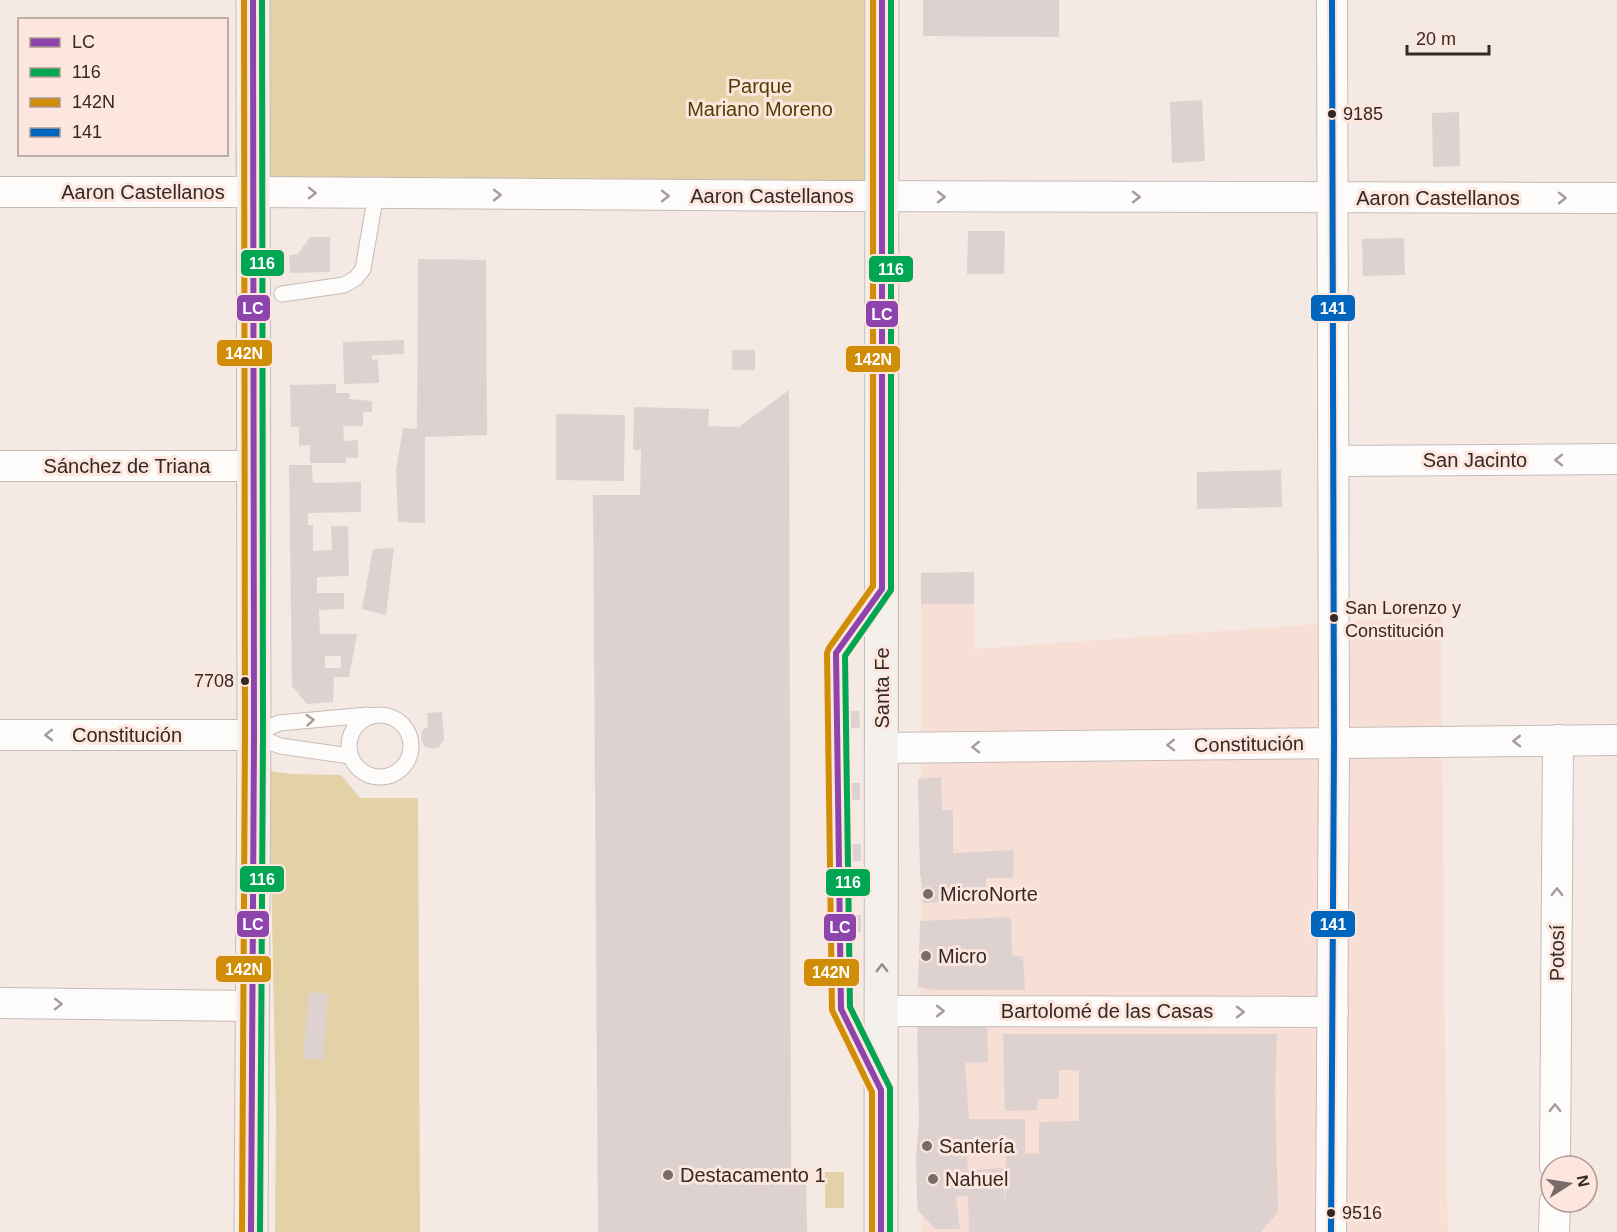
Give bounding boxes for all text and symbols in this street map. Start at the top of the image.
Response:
legend [18,18,228,156]
scale bar [1407,18,1490,56]
text: 20 m [1416,29,1456,49]
text: LC [72,32,95,52]
text: 116 [72,62,101,82]
park label: Parque Mariano Moreno [687,75,833,120]
text: 142N [72,92,115,112]
place label: 9185 [1343,104,1383,124]
marker: 9185 [1326,108,1338,120]
text: 141 [72,122,102,142]
street label: Aaron Castellanos [61,181,225,203]
street label: Aaron Castellanos [690,185,854,207]
one-way arrow [307,187,316,199]
street label: Aaron Castellanos [1356,187,1520,209]
one-way arrow [493,189,502,201]
one-way arrow [661,190,670,202]
one-way arrow [936,191,945,203]
one-way arrow [1131,191,1140,203]
one-way arrow [1557,192,1566,204]
line badge: 116 [240,249,285,277]
text: 116 [249,255,275,272]
line badge: 116 [868,255,914,283]
text: 116 [878,261,904,278]
line badge: LC [236,294,271,322]
line badge: 141 [1310,294,1356,322]
text: LC [242,300,264,317]
line badge: LC [865,300,899,328]
text: 141 [1320,300,1346,317]
text: LC [871,306,893,323]
line badge: 142N [216,339,273,367]
text: 142N [225,345,263,362]
line badge: 142N [845,345,901,373]
text: 142N [854,351,892,368]
street label: San Jacinto [1423,449,1527,471]
one-way arrow [1554,454,1563,466]
street label: Sánchez de Triana [44,455,211,477]
place label: San Lorenzo y Constitución [1345,598,1461,641]
marker: San Lorenzo y Constitución [1328,612,1340,624]
street label: Santa Fe [871,647,893,729]
place label: 7708 [194,671,234,691]
marker: 7708 [239,675,251,687]
one-way arrow [305,714,314,727]
street label: Constitución [72,724,182,746]
one-way arrow [44,729,53,741]
street label: Constitución [1194,732,1304,756]
one-way arrow [1512,735,1521,747]
one-way arrow [1166,739,1175,751]
one-way arrow [971,741,980,753]
line badge: 116 [239,865,285,893]
line badge: 116 [825,868,871,897]
text: 116 [249,871,275,888]
text: 116 [835,874,861,891]
place label: MicroNorte [940,883,1038,905]
marker: MicroNorte [921,887,935,901]
one-way arrow [1551,887,1563,896]
line badge: LC [236,910,270,938]
line badge: 141 [1310,910,1356,938]
line badge: LC [823,913,857,942]
text: LC [242,916,264,933]
text: 141 [1320,916,1346,933]
text: LC [829,919,851,936]
street label: Potosí [1546,924,1568,981]
place label: Micro [938,945,987,967]
marker: Micro [919,949,933,963]
line badge: 142N [215,955,272,983]
line badge: 142N [803,958,860,987]
text: 142N [225,961,263,978]
text: 142N [812,964,850,981]
one-way arrow [876,964,888,973]
one-way arrow [54,997,63,1010]
street label: Bartolomé de las Casas [1001,1000,1213,1022]
one-way arrow [936,1005,945,1017]
one-way arrow [1236,1006,1245,1018]
one-way arrow [1549,1103,1561,1112]
place label: Santería [939,1135,1015,1157]
marker: Santería [920,1139,934,1153]
north arrow [1539,1154,1599,1214]
place label: Destacamento 1 [680,1164,826,1186]
marker: Destacamento 1 [661,1168,675,1182]
place label: Nahuel [945,1168,1008,1190]
marker: Nahuel [926,1172,940,1186]
text: N [1574,1174,1593,1188]
place label: 9516 [1342,1203,1382,1223]
marker: 9516 [1325,1207,1337,1219]

